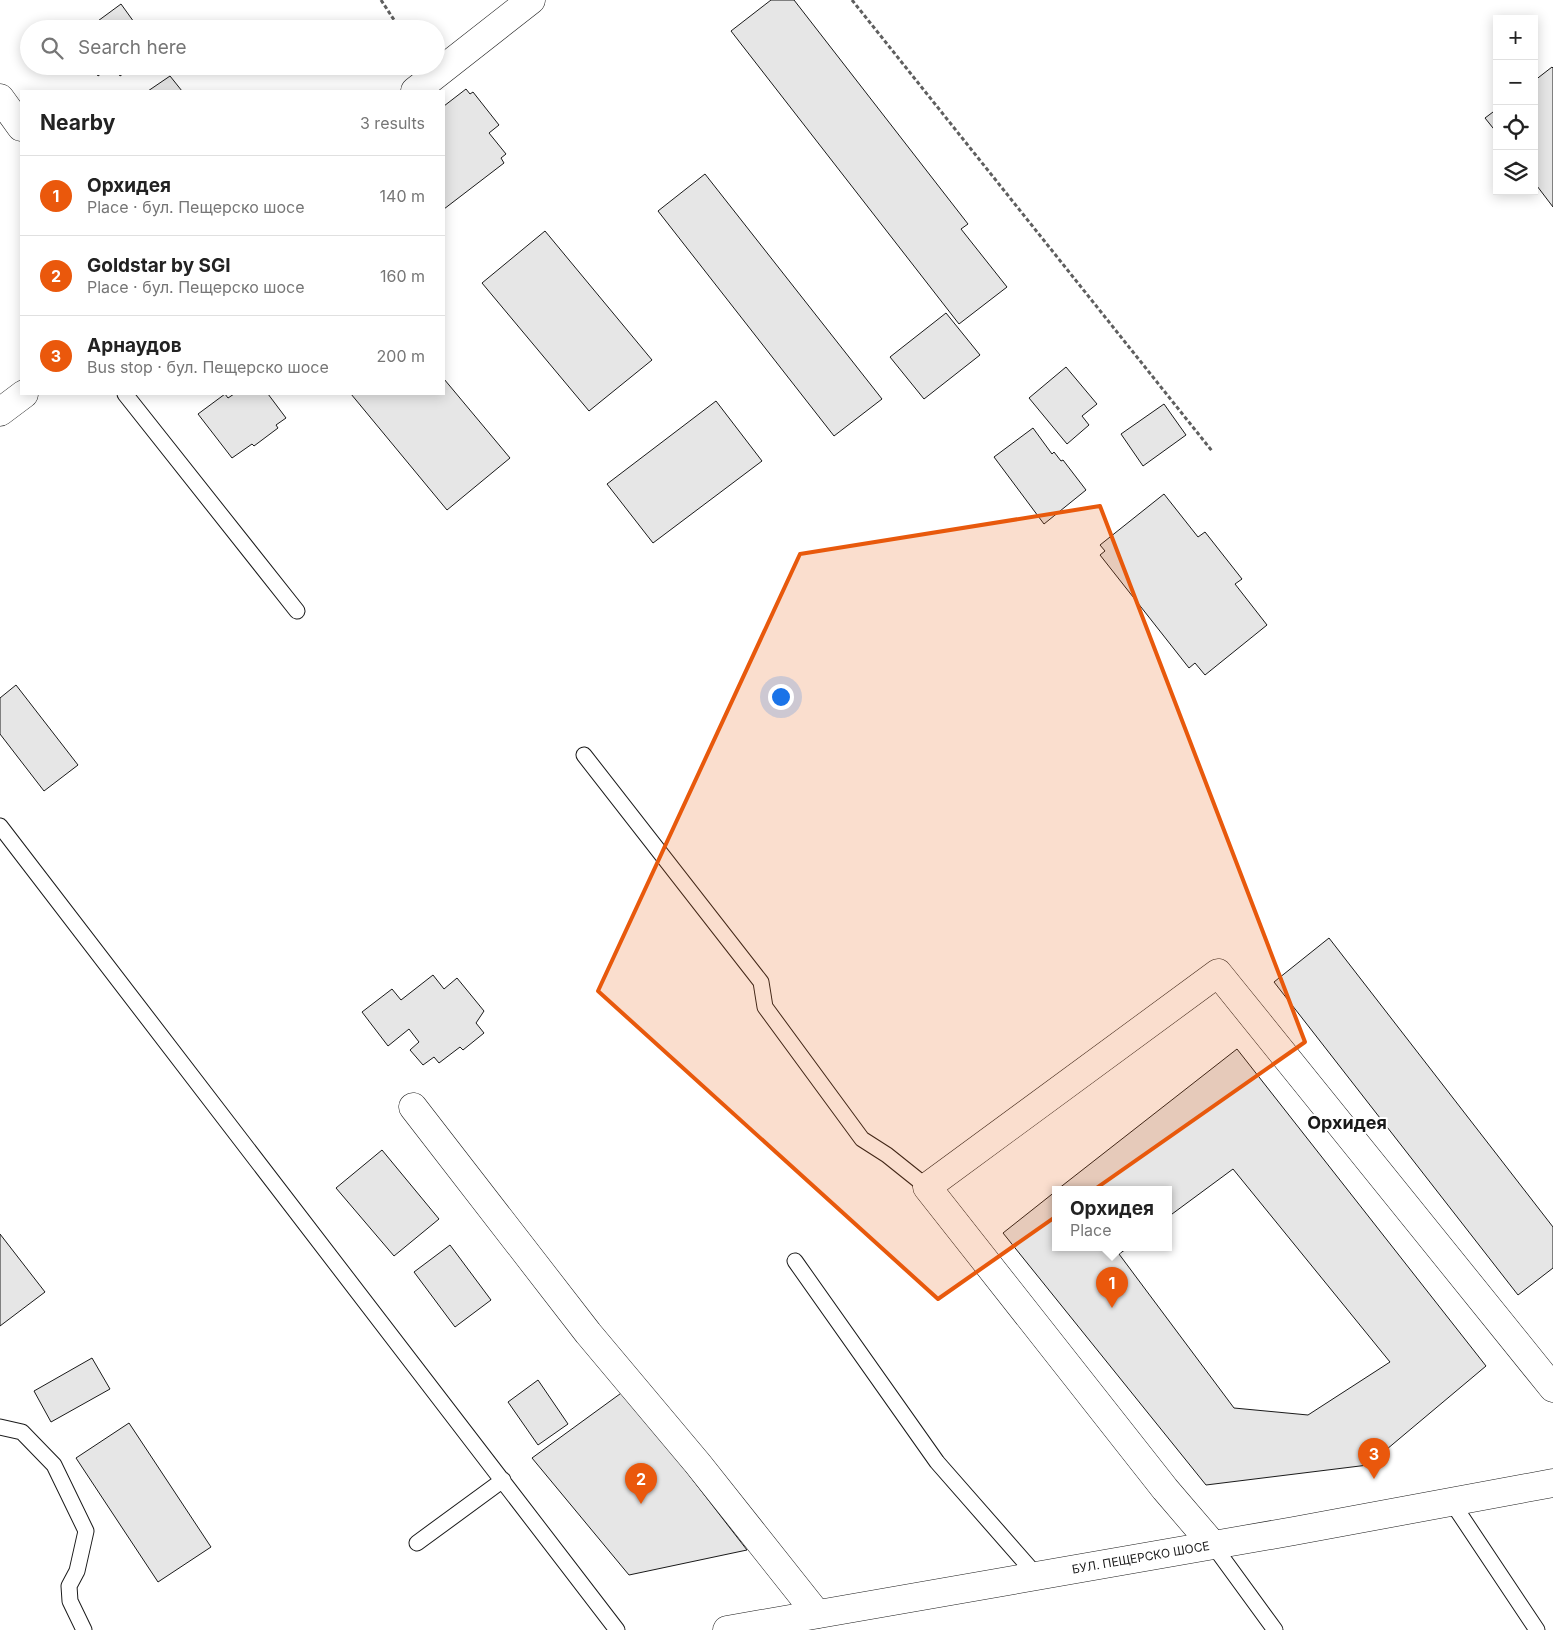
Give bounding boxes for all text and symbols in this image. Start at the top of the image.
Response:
map controls [1493,15,1538,195]
button: + [1493,15,1538,60]
search box [20,20,445,75]
icon: search [38,34,66,62]
text: Search here [78,36,187,59]
button: − [1493,60,1538,105]
button: locate [1493,105,1538,150]
text: Nearby [40,110,115,135]
text: 3 results [360,113,425,133]
button: layers [1493,150,1538,195]
text: Орхидея [87,174,171,197]
text: 1 [53,186,59,206]
text: 140 m [380,186,425,206]
text: Place · бул. Пещерско шосе [87,197,305,217]
text: Goldstar by SGI [87,254,231,277]
text: 2 [51,266,61,286]
text: 160 m [380,266,425,286]
text: Place · бул. Пещерско шосе [87,277,305,297]
text: Арнаудов [87,334,182,357]
text: 3 [51,346,61,366]
text: 200 m [377,346,425,366]
text: Bus stop · бул. Пещерско шосе [87,357,329,377]
your location [768,684,794,710]
district label: Орхидея [1307,1112,1387,1133]
popup [1052,1186,1172,1251]
text: Орхидея [1070,1197,1154,1220]
text: Place [1070,1220,1112,1240]
pin: 1 [1096,1267,1128,1308]
pin: 3 [1358,1438,1390,1479]
pin: 2 [625,1463,657,1504]
street label: БУЛ. ПЕЩЕРСКО ШОСЕ [1071,1538,1211,1577]

